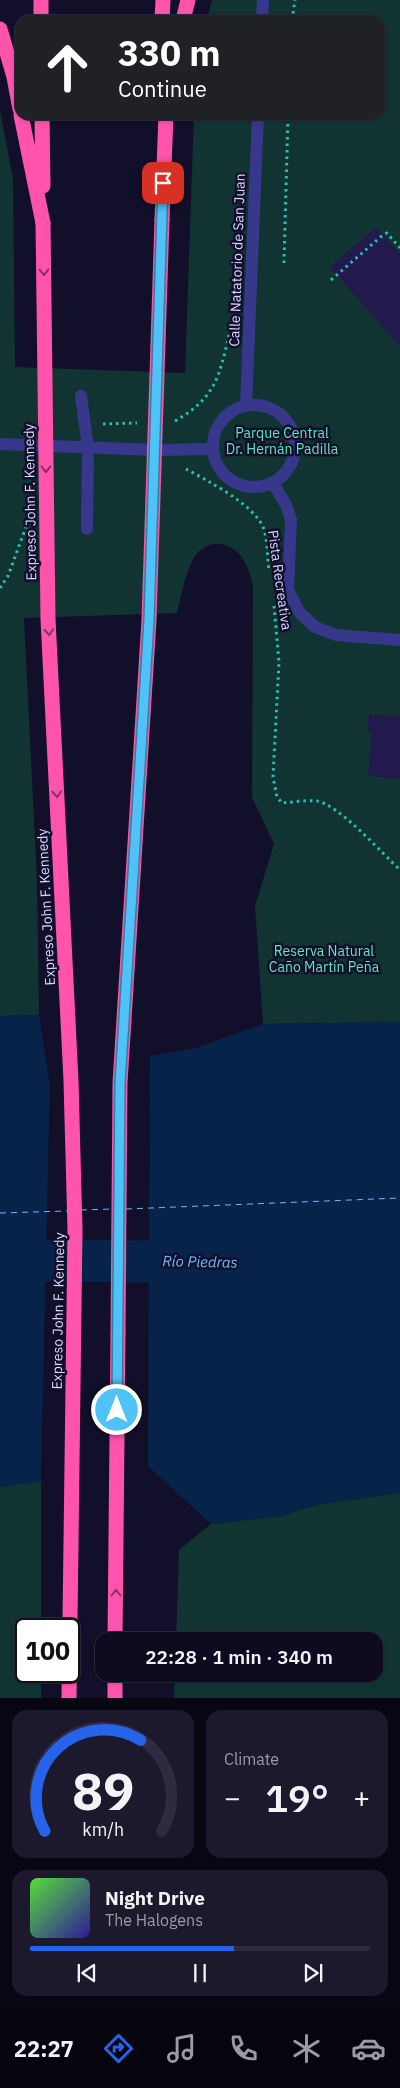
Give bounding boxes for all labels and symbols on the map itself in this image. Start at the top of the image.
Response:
pin [142,162,184,204]
street label: Calle Natatorio de San Juan [225,173,249,347]
one-way arrow [39,268,49,276]
street label: Expreso John F. Kennedy [20,423,40,581]
park label: Parque Central Dr. Hernán Padilla [226,424,339,458]
one-way arrow [41,466,51,473]
street label: Pista Recreativa [264,529,296,632]
one-way arrow [43,628,54,636]
one-way arrow [51,790,62,798]
street label: Expreso John F. Kennedy [33,828,59,986]
park label: Reserva Natural Caño Martín Peña [269,942,380,976]
street label: Expreso John F. Kennedy [48,1232,68,1390]
water label: Río Piedras [162,1251,238,1272]
position arrow [90,1383,142,1435]
one-way arrow [111,1588,121,1596]
speed limit sign: 100 [15,1618,80,1683]

